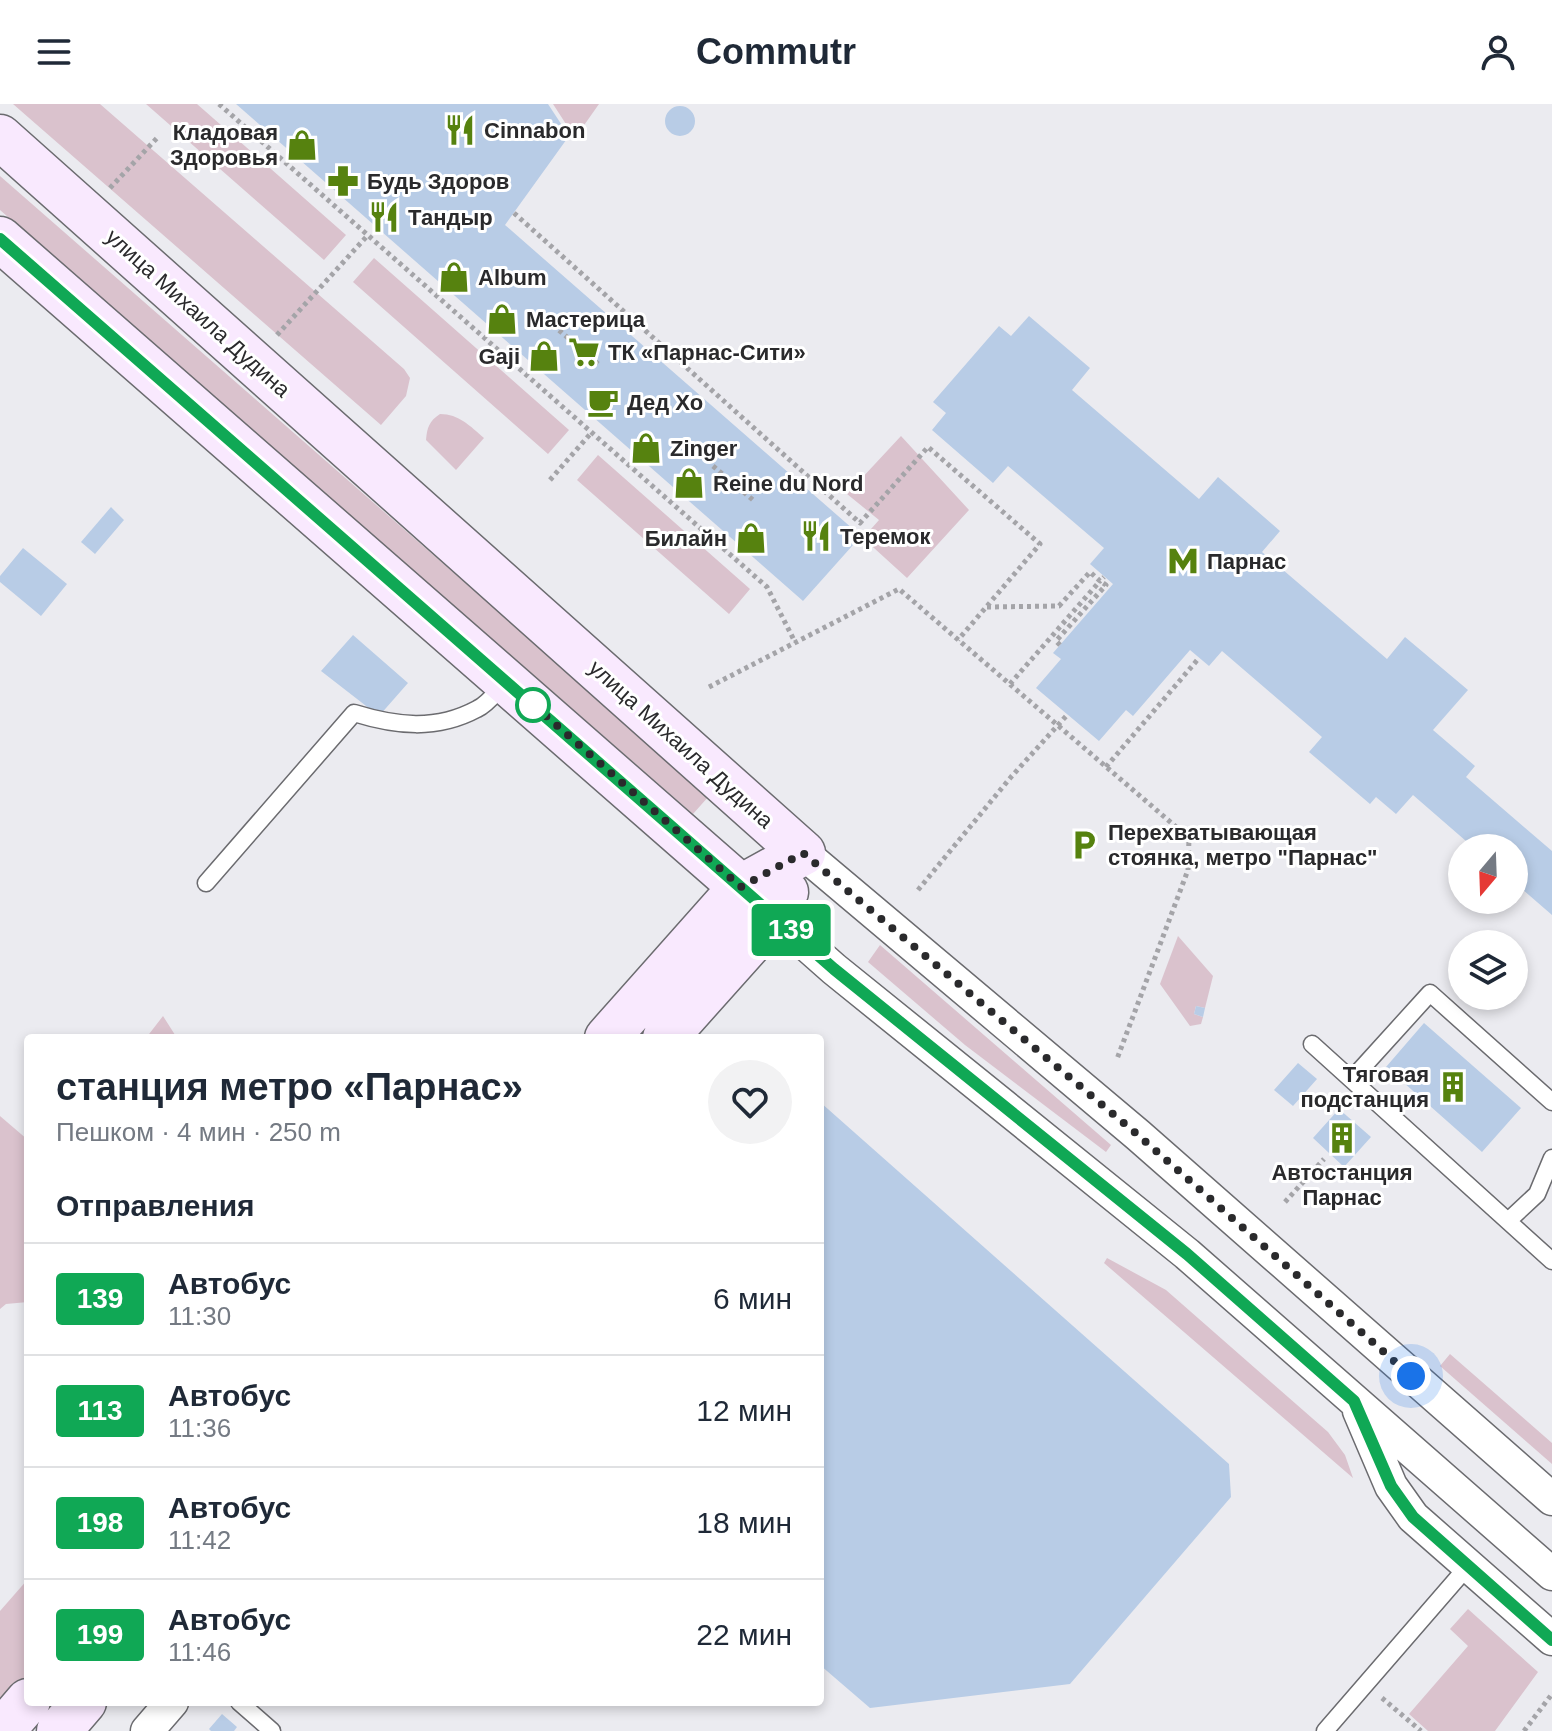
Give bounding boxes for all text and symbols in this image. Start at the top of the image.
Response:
icon: menu [32,30,76,74]
icon: person [1476,30,1520,74]
text: Commutr [696,31,856,72]
restaurant icon: Cinnabon [443,113,477,147]
place label: Cinnabon [484,118,585,143]
place label: Кладовая Здоровья [170,120,278,170]
shop icon: Кладовая Здоровья [285,128,319,162]
pharmacy icon: Будь Здоров [326,164,360,198]
place label: Будь Здоров [367,169,509,194]
restaurant icon: Тандыр [367,200,401,234]
place label: Тандыр [408,205,493,230]
street label: улица Михаила Дудина [101,224,296,403]
shop icon: Album [437,260,471,294]
place label: Album [478,265,546,290]
shop icon: Мастерица [485,302,519,336]
place label: Мастерица [526,307,646,332]
supermarket icon: ТК «Парнас-Сити» [567,335,601,369]
shop icon: Gaji [527,339,561,373]
place label: ТК «Парнас-Сити» [608,340,806,365]
place label: Gaji [478,344,520,369]
cafe icon: Дед Хо [586,385,620,419]
place label: Дед Хо [627,390,703,415]
shop icon: Zinger [629,431,663,465]
place label: Zinger [670,436,738,461]
shop icon: Reine du Nord [672,466,706,500]
place label: Reine du Nord [713,471,863,496]
restaurant icon: Теремок [799,519,833,553]
shop icon: Билайн [734,521,768,555]
place label: Теремок [840,524,931,549]
place label: Билайн [645,526,727,551]
metro station icon: Парнас [1166,544,1200,578]
place label: Парнас [1207,549,1286,574]
street label: улица Михаила Дудина [584,655,779,834]
unlabelled marker [516,688,550,722]
place label: Перехватывающая стоянка, метро "Парнас" [1108,820,1378,870]
parking icon: Перехватывающая стоянка, метро "Парнас" [1067,828,1101,862]
north arrow [1448,834,1528,914]
map controls [1448,834,1528,1010]
line badge: 139 [745,904,837,956]
text: 139 [768,914,814,945]
button: layers [1448,930,1528,1010]
button: heart [708,1060,792,1144]
place label: Тяговая подстанция [1300,1062,1429,1112]
text: станция метро «Парнас» [56,1066,523,1108]
building icon: Тяговая подстанция [1436,1070,1470,1104]
text: Пешком · 4 мин · 250 m [56,1117,341,1147]
building icon: Автостанция Парнас [1325,1121,1359,1155]
place label: Автостанция Парнас [1271,1160,1413,1210]
text: Отправления [56,1189,255,1222]
text: Автобус [168,1267,291,1300]
text: 6 мин [713,1282,792,1315]
text: 139 [77,1283,123,1314]
text: 11:30 [168,1301,231,1331]
your location [1391,1356,1431,1396]
text: Автобус [168,1379,291,1412]
text: 12 мин [696,1394,792,1427]
text: 113 [77,1395,123,1426]
text: 11:36 [168,1413,231,1443]
text: Автобус [168,1491,291,1524]
text: 18 мин [696,1506,792,1539]
text: 198 [77,1507,123,1538]
text: 11:42 [168,1525,231,1555]
text: Автобус [168,1603,291,1636]
text: 22 мин [696,1618,792,1651]
text: 199 [77,1619,123,1650]
text: 11:46 [168,1637,231,1667]

